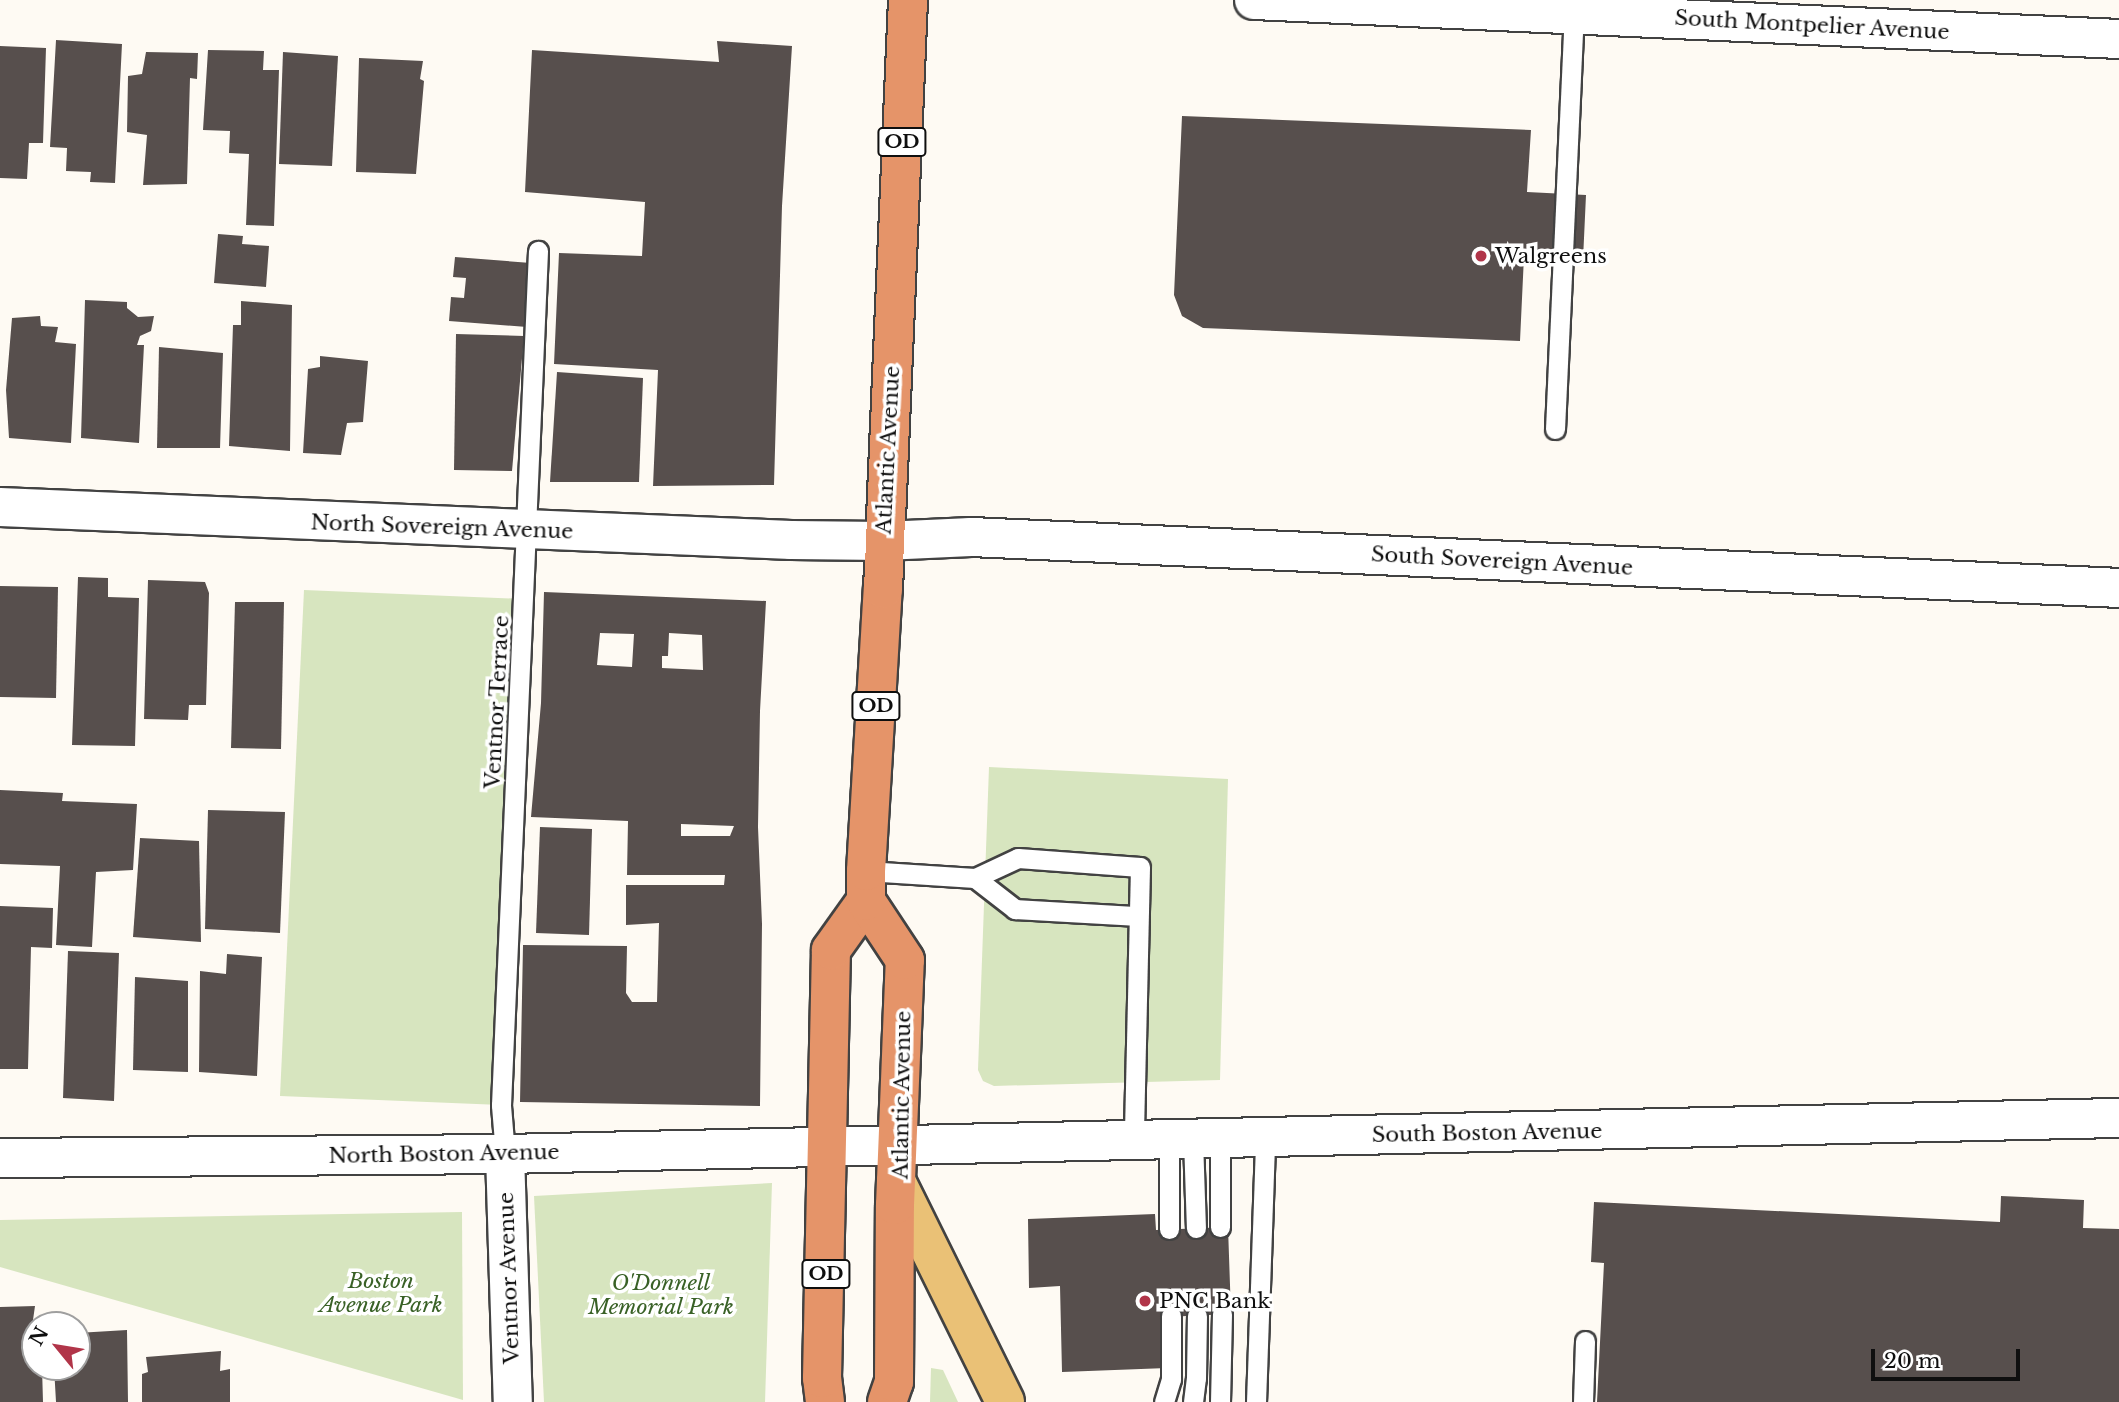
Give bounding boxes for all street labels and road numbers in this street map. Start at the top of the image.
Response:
street label: South Montpelier Avenue [1673,5,1951,45]
road number: OD [876,126,928,158]
street label: Atlantic Avenue [871,365,905,535]
street label: North Sovereign Avenue [310,510,574,544]
street label: South Sovereign Avenue [1370,542,1634,580]
street label: Ventnor Terrace [480,614,514,790]
road number: OD [850,691,902,722]
street label: Atlantic Avenue [888,1010,916,1180]
street label: South Boston Avenue [1371,1118,1603,1148]
street label: North Boston Avenue [328,1139,560,1169]
street label: Ventnor Avenue [493,1191,525,1365]
road number: OD [800,1258,852,1290]

